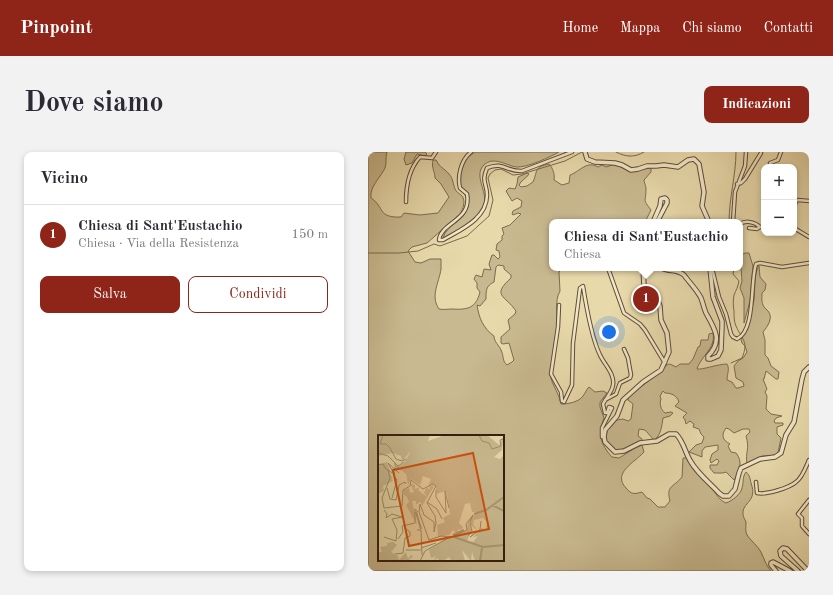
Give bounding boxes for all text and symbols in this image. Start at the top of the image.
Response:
text: Pinpoint [20,19,93,38]
text: Home [563,21,598,35]
text: Mappa [620,21,660,35]
text: Chi siamo [682,21,742,35]
text: Contatti [764,21,813,35]
button: Indicazioni [704,86,809,123]
text: Dove siamo [24,90,164,118]
map controls [761,164,797,236]
button: + [761,164,797,200]
text: Vicino [40,170,88,187]
button: − [761,200,797,236]
text: Chiesa di Sant'Eustachio [78,219,243,234]
popup [549,219,743,271]
text: 1 [49,228,57,241]
text: 150 m [291,228,328,241]
text: Chiesa di Sant'Eustachio [564,230,728,245]
text: Chiesa · Via della Resistenza [78,237,239,250]
text: Chiesa [564,248,601,261]
button: Salva [40,276,180,313]
button: Condividi [188,276,328,313]
pin: 1 [633,284,659,314]
your location [599,322,619,342]
inset map [378,435,504,561]

